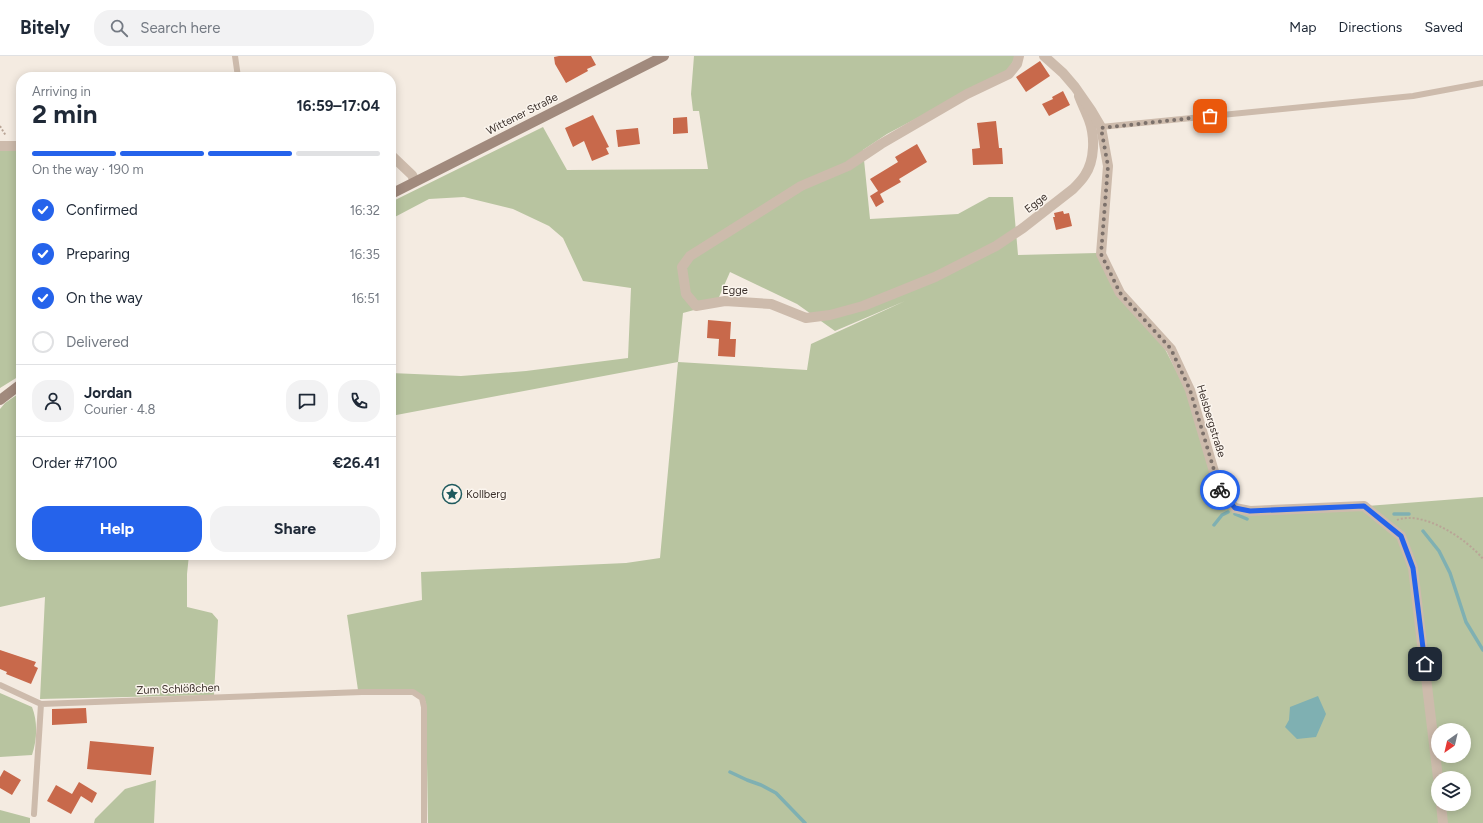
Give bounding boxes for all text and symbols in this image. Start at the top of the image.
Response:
search box [94,10,374,46]
text: Bitely [20,16,70,39]
icon: search [108,17,130,39]
text: Search here [140,19,220,37]
text: Map [1289,19,1317,36]
text: Directions [1339,19,1402,36]
text: Saved [1424,19,1463,36]
text: Arriving in [32,84,91,99]
street label: Wittener Straße [484,90,560,138]
text: 16:59–17:04 [296,97,380,115]
text: 2 min [32,98,98,130]
pin [1193,99,1227,133]
icon: bag [1199,105,1221,127]
text: On the way · 190 m [32,162,144,177]
street label: Egge [1022,190,1050,216]
icon: check [32,199,54,221]
text: Confirmed [66,201,138,219]
text: 16:32 [350,203,380,218]
icon: check [32,243,54,265]
text: Preparing [66,245,130,263]
text: 16:35 [349,247,380,262]
street label: Egge [722,284,748,297]
icon: check [32,287,54,309]
text: On the way [66,289,143,307]
text: 16:51 [351,291,380,306]
text: Delivered [66,333,129,351]
button: person [32,380,74,422]
button: chat [286,380,328,422]
button: phone [338,380,380,422]
street label: Helsbergstraße [1194,383,1228,459]
text: Jordan [84,384,132,402]
text: Courier · 4.8 [84,402,156,417]
text: Order #7100 [32,454,117,472]
text: €26.41 [333,454,380,472]
courier [1200,470,1240,510]
icon: bike [1209,479,1231,501]
place icon: Kollberg [441,483,463,505]
place label: Kollberg [466,488,506,501]
button: Help [32,506,202,552]
button: Share [210,506,380,552]
pin [1408,647,1442,681]
icon: home [1414,653,1436,675]
street label: Zum Schlößchen [136,681,220,697]
north arrow [1431,723,1471,763]
map controls [1431,723,1471,811]
button: layers [1431,771,1471,811]

